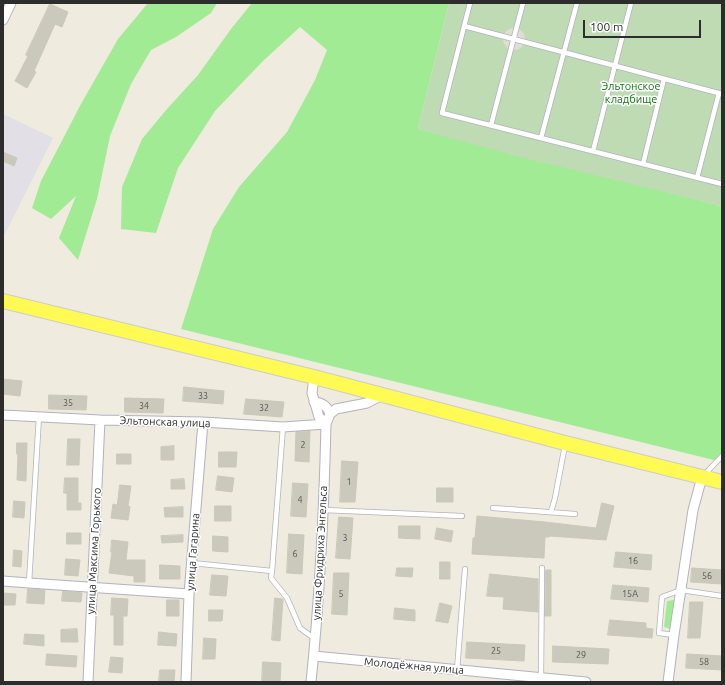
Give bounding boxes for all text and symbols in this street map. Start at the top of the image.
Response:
scale bar [585,12,703,38]
text: 100 m [590,20,623,33]
park label: Эльтонское кладбище [601,79,661,105]
house number: 33 [198,391,208,401]
house number: 35 [63,398,73,408]
house number: 34 [139,401,149,411]
house number: 32 [259,403,269,413]
street label: Эльтонская улица [119,414,211,430]
house number: 2 [300,440,306,450]
house number: 1 [346,477,352,487]
street label: улица Фридриха Энгельса [310,485,330,621]
street label: улица Максима Горького [84,487,104,615]
house number: 4 [297,495,303,505]
street label: улица Гагарина [184,513,202,591]
house number: 3 [342,533,348,543]
house number: 6 [292,549,298,559]
house number: 16 [628,556,638,566]
house number: 56 [702,571,712,581]
house number: 5 [338,589,344,599]
house number: 15А [622,589,638,599]
house number: 25 [491,646,501,656]
house number: 29 [576,650,586,660]
street label: Молодёжная улица [364,655,464,677]
house number: 58 [699,657,709,667]

